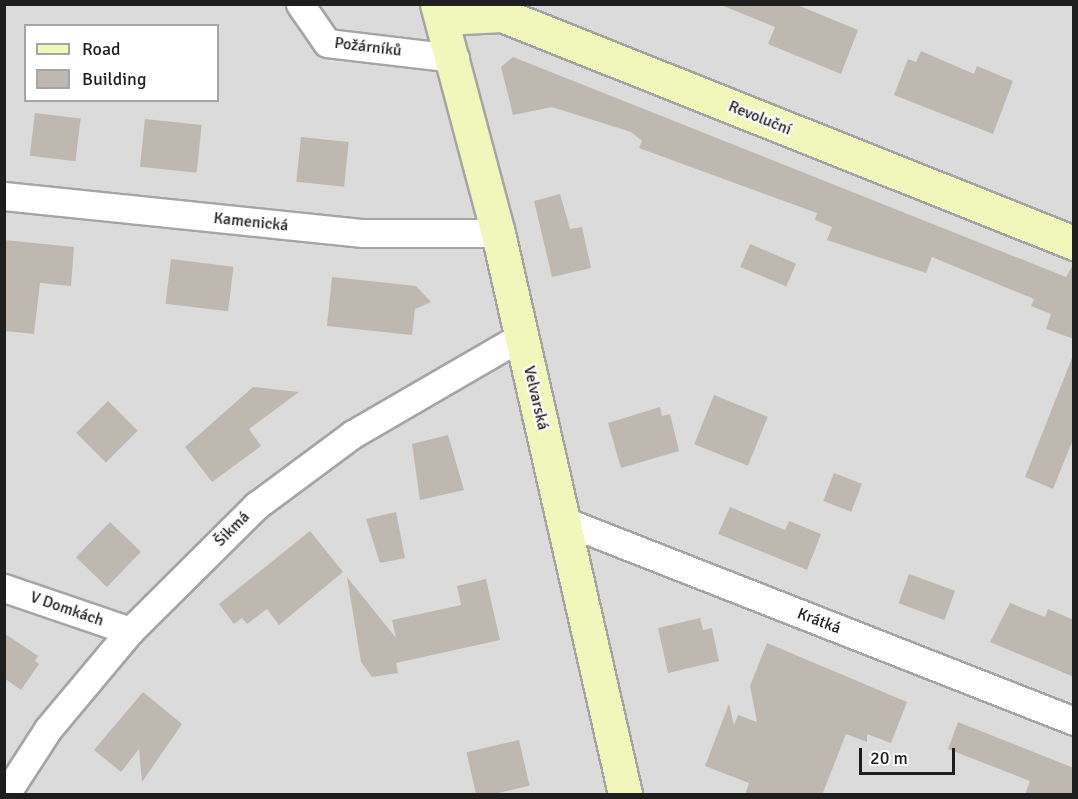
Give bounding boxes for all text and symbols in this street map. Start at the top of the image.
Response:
legend [24,24,219,102]
street label: Požárníků [333,33,403,61]
text: Road [82,38,121,60]
text: Building [82,68,146,90]
street label: Revoluční [726,97,794,139]
street label: Kamenická [213,209,289,235]
street label: Velvarská [519,364,553,432]
street label: Šikmá [210,507,254,551]
street label: V Domkách [28,587,106,631]
street label: Krátká [795,604,843,638]
scale bar [862,736,958,774]
text: 20 m [870,747,908,769]

